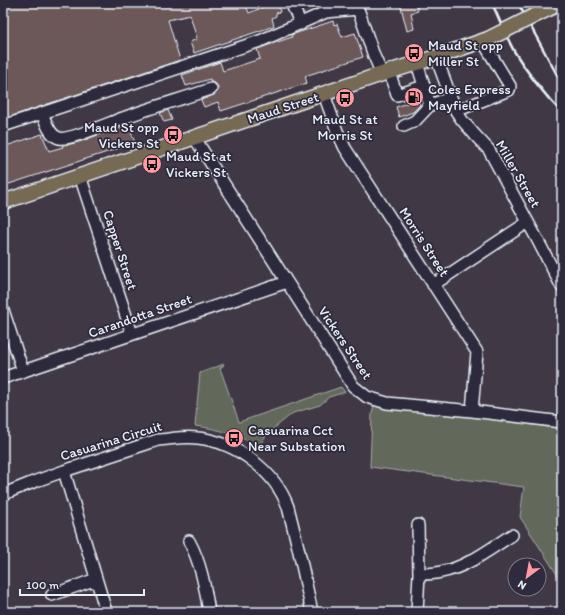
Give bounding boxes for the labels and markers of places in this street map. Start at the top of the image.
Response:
place label: Maud St opp Miller St [428,37,503,70]
bus stop icon: Maud St opp Miller St [403,42,425,64]
place label: Coles Express Mayfield [428,81,511,114]
fuel station icon: Coles Express Mayfield [403,86,425,108]
bus stop icon: Maud St at Morris St [334,87,356,109]
place label: Maud St at Morris St [312,111,378,144]
place label: Maud St opp Vickers St [84,119,159,152]
bus stop icon: Maud St opp Vickers St [162,124,184,146]
place label: Maud St at Vickers St [166,148,232,181]
bus stop icon: Maud St at Vickers St [141,153,163,175]
place label: Casuarina Cct Near Substation [248,422,345,455]
bus stop icon: Casuarina Cct Near Substation [223,427,245,449]

